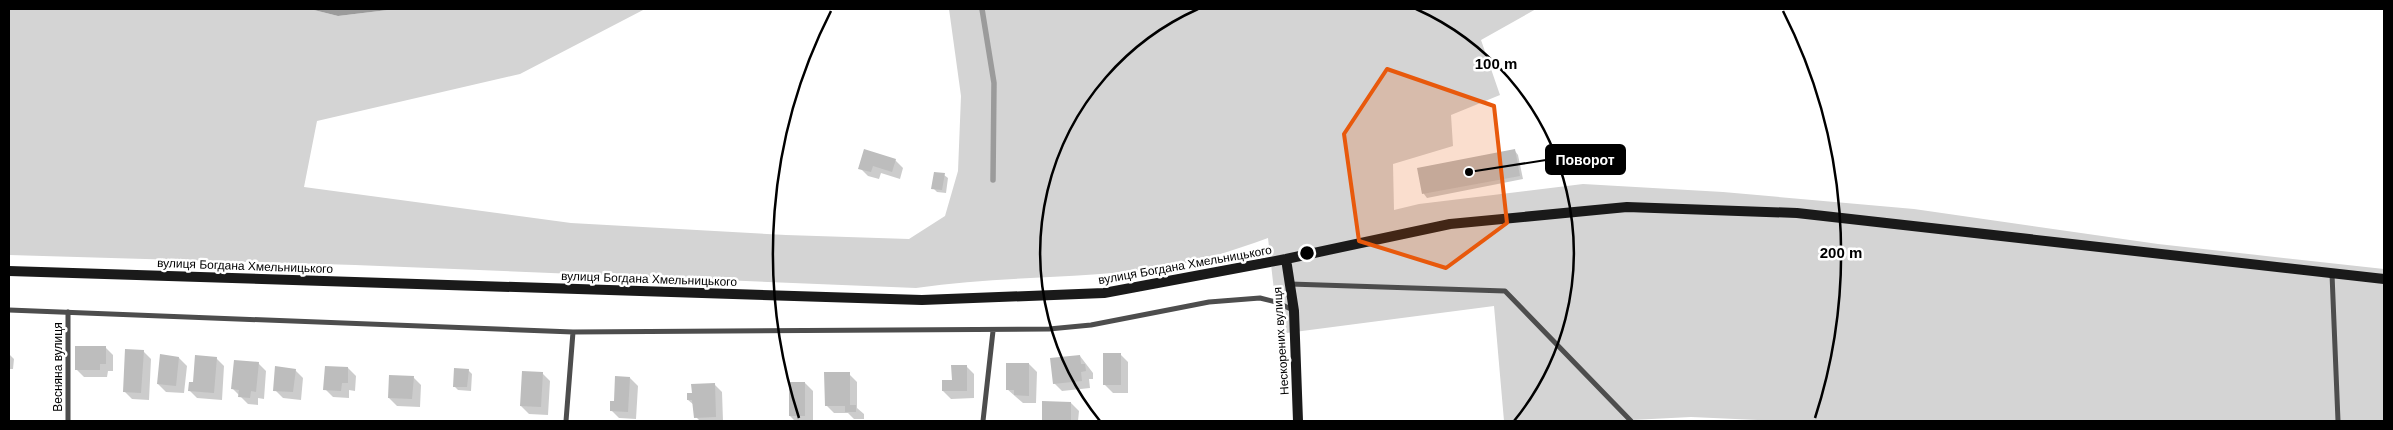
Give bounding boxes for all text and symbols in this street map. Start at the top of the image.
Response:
text: 100 m [1475,55,1517,72]
callout: Поворот [1546,145,1625,174]
text: Поворот [1555,152,1615,168]
street label: вулиця Богдана Хмельницького [1097,243,1273,287]
centre of rings [1298,244,1316,262]
text: 200 m [1820,244,1862,261]
street label: вулиця Богдана Хмельницького [157,256,334,276]
street label: вулиця Богдана Хмельницького [561,269,738,289]
street label: Нескорених вулиця [1270,286,1292,396]
street label: Весняна вулиця [51,322,65,412]

